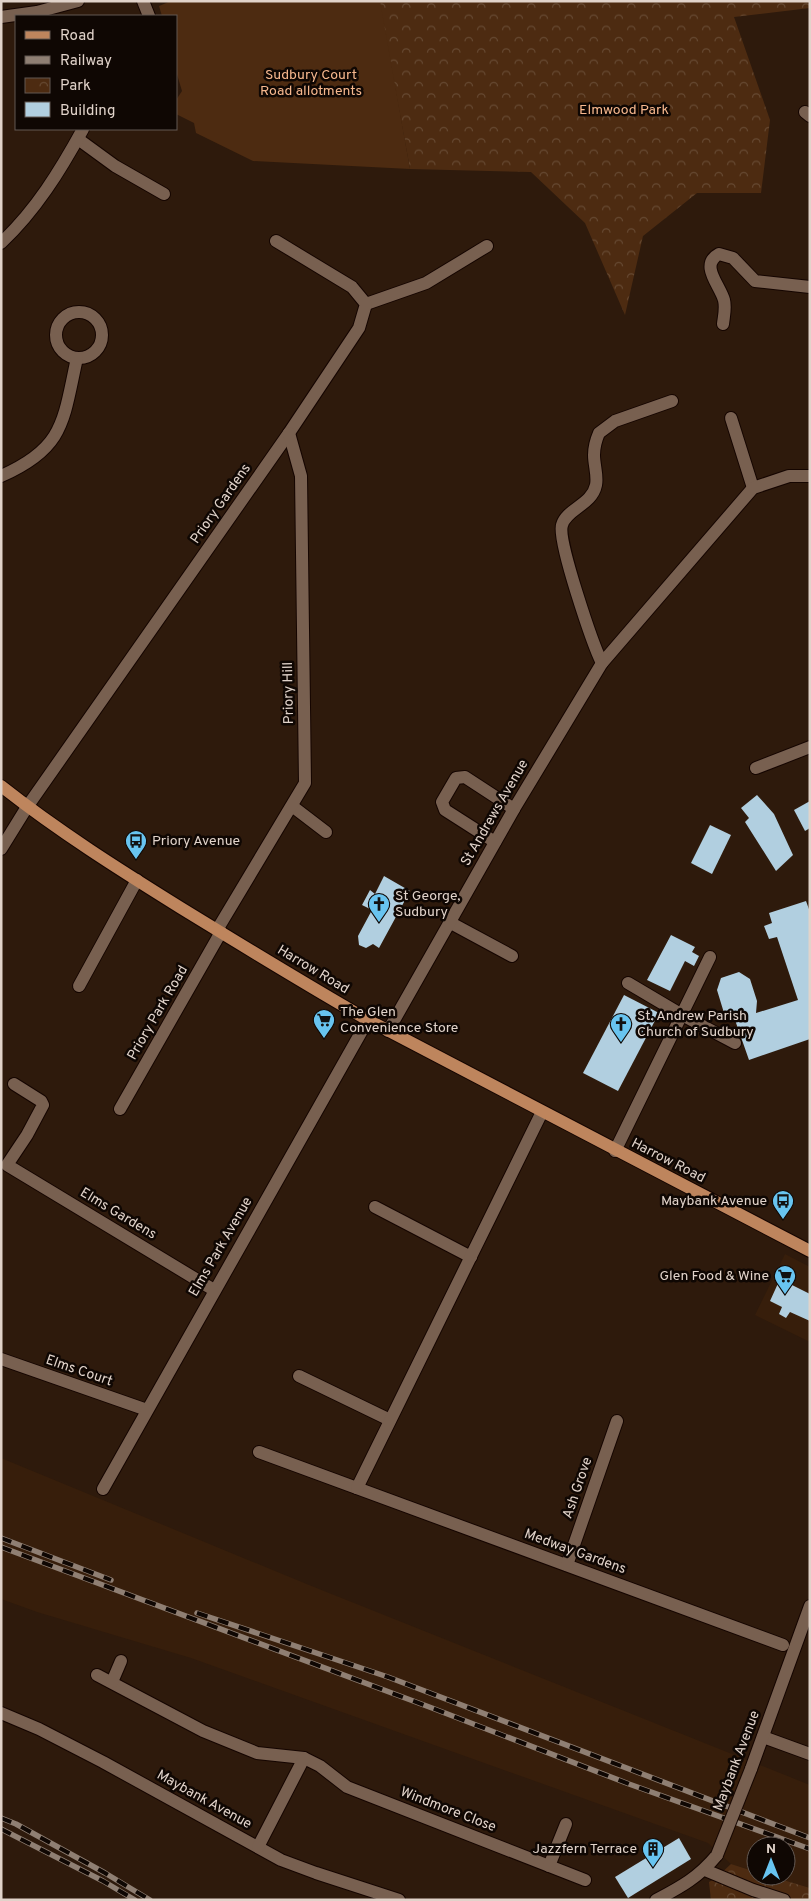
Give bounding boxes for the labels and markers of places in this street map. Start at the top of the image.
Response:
bus stop icon: Priory Avenue [124,829,148,860]
place label: Priory Avenue [152,833,240,850]
place label: St George, Sudbury [395,888,461,921]
church icon: St George, Sudbury [367,892,391,923]
place label: The Glen Convenience Store [340,1004,458,1037]
supermarket icon: The Glen Convenience Store [312,1008,336,1039]
place label: St. Andrew Parish Church of Sudbury [637,1008,754,1041]
church icon: St. Andrew Parish Church of Sudbury [609,1012,633,1043]
bus stop icon: Maybank Avenue [771,1189,795,1220]
place label: Maybank Avenue [661,1193,767,1210]
supermarket icon: Glen Food & Wine [773,1264,797,1295]
place label: Glen Food & Wine [659,1268,769,1285]
building icon: Jazzfern Terrace [641,1837,665,1868]
place label: Jazzfern Terrace [533,1841,637,1858]

